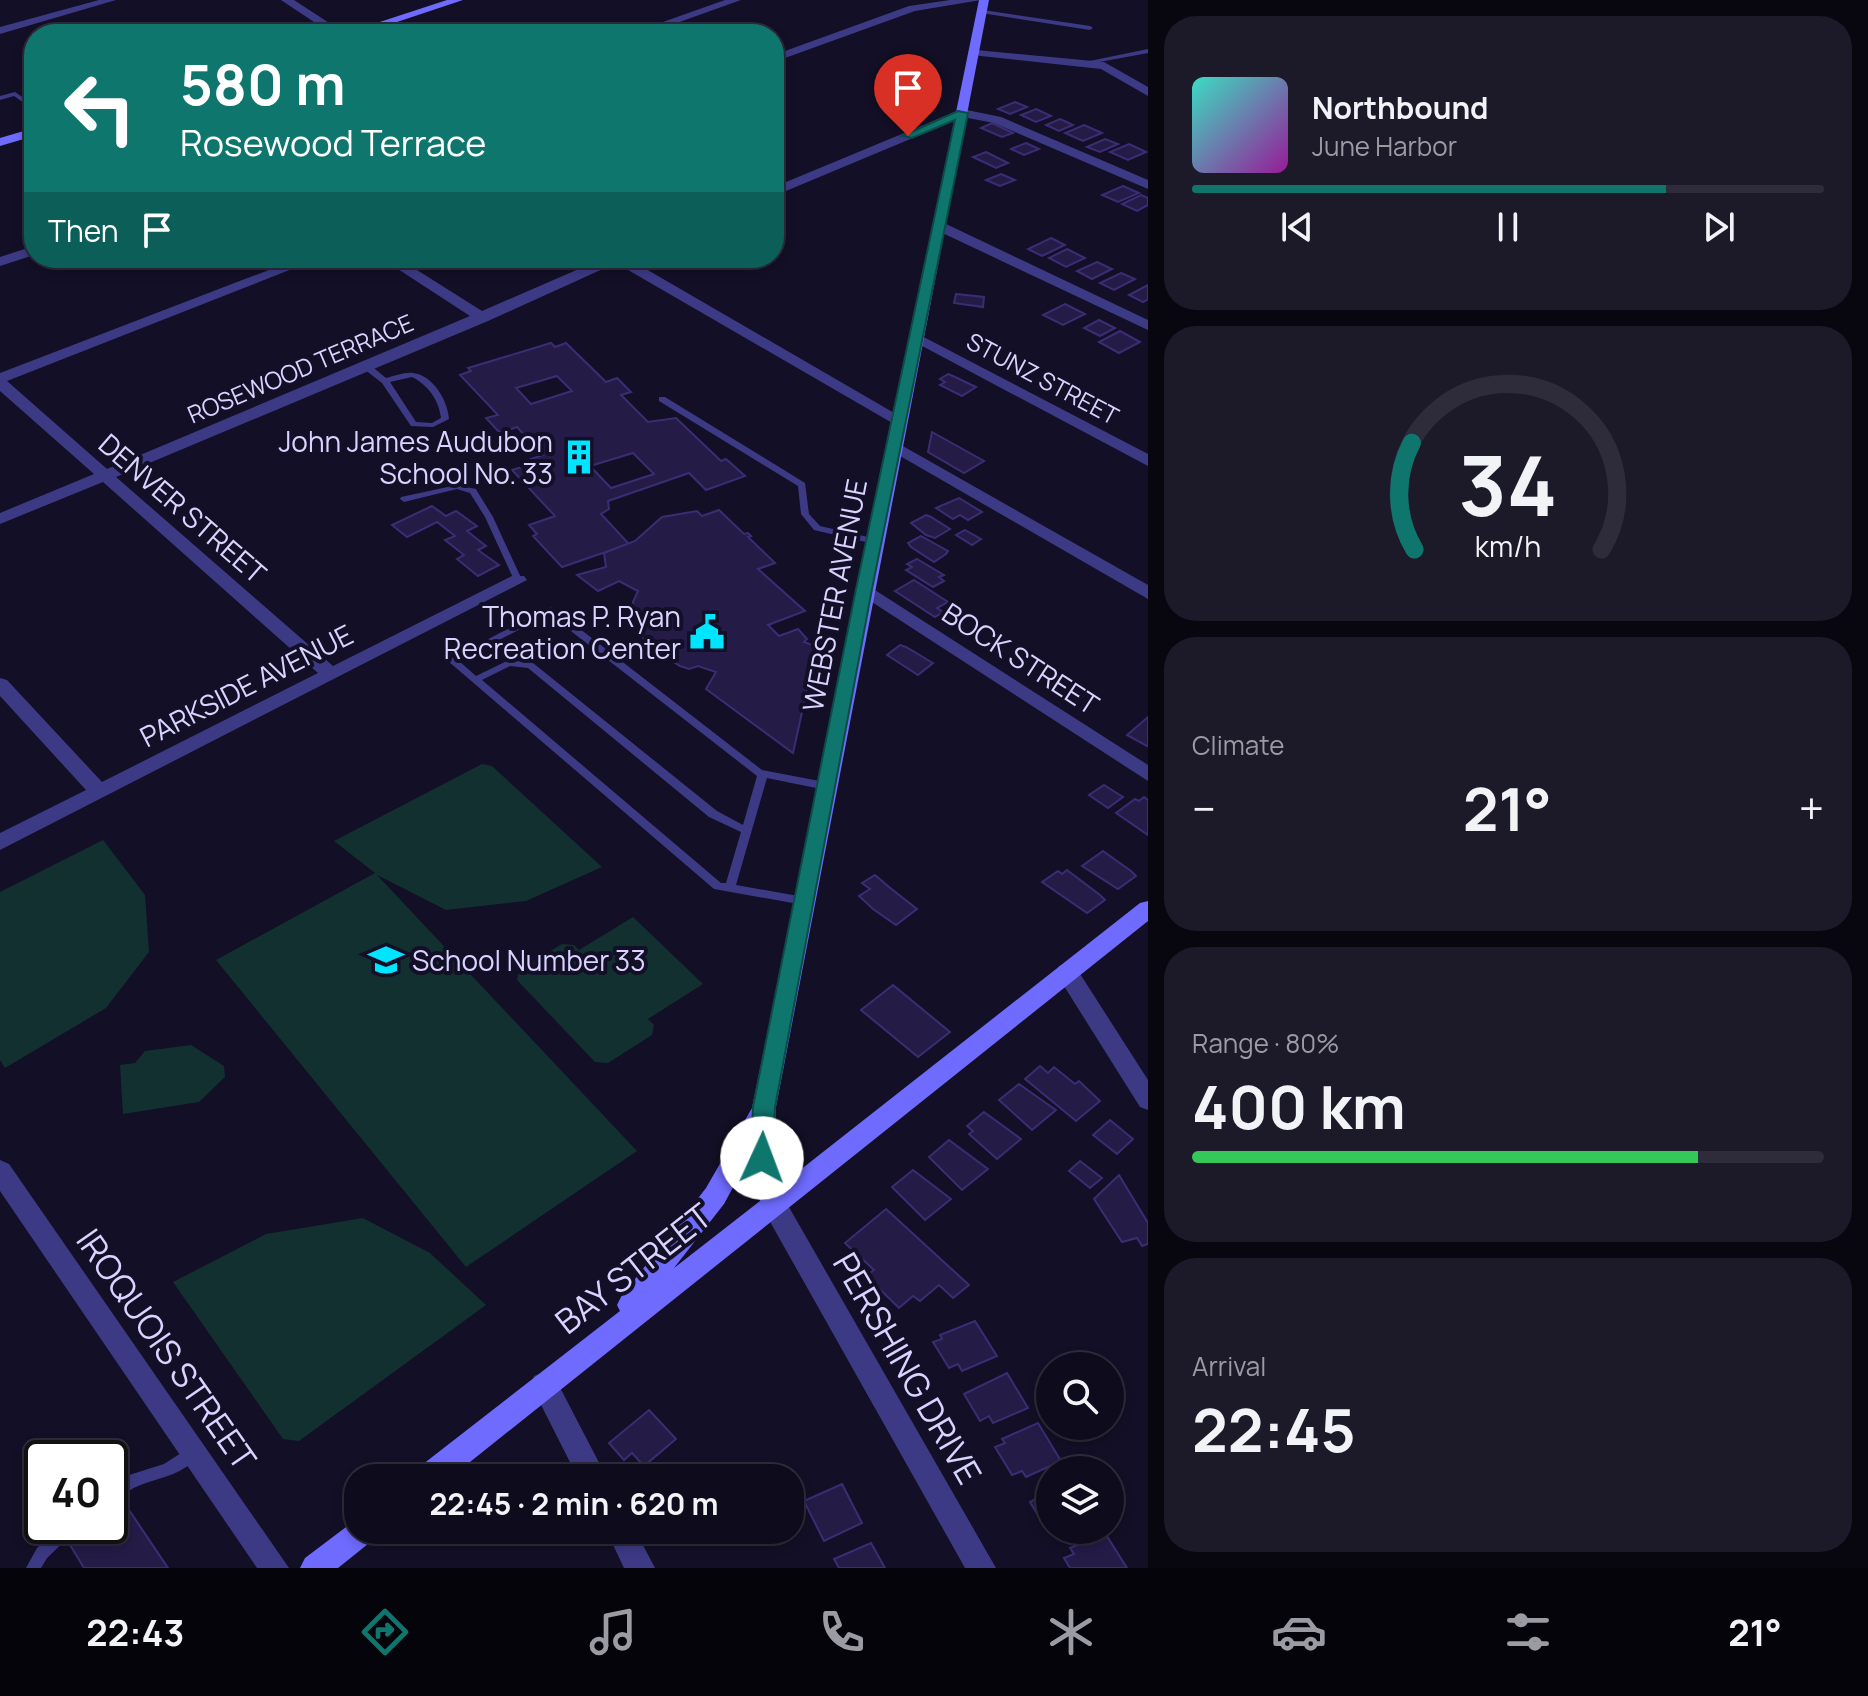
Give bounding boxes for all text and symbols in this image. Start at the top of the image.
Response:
text: 580 m [180,45,346,122]
pin [874,54,942,136]
icon: left [48,56,152,160]
icon: arrive [886,66,930,110]
text: Northbound [1312,87,1489,128]
text: Rosewood Terrace [180,118,486,167]
text: June Harbor [1312,128,1457,164]
icon: previous [1275,205,1319,249]
icon: pause [1486,205,1530,249]
icon: next [1697,205,1741,249]
icon: arrive [135,208,179,252]
text: Then [48,210,119,251]
street label: ROSEWOOD TERRACE [182,305,418,431]
street label: STUNZ STREET [961,324,1125,432]
place label: John James Audubon School No. 33 [278,422,553,492]
street label: DENVER STREET [91,425,275,592]
text: 34 [1458,426,1558,540]
building icon: John James Audubon School No. 33 [560,438,598,476]
street label: WEBSTER AVENUE [793,476,875,714]
text: km/h [1475,527,1541,566]
street label: BOCK STREET [935,593,1107,723]
place label: Thomas P. Ryan Recreation Center [444,597,681,667]
public building icon: Thomas P. Ryan Recreation Center [688,613,726,651]
street label: PARKSIDE AVENUE [133,615,359,755]
text: Climate [1192,727,1284,763]
text: 21° [1463,767,1552,849]
text: − [1192,778,1216,838]
text: + [1799,778,1824,838]
school or university icon: School Number 33 [367,941,405,979]
place label: School Number 33 [412,941,646,979]
text: Range · 80% [1192,1025,1340,1061]
text: 400 km [1192,1065,1406,1147]
position arrow [720,1116,804,1200]
street label: BAY STREET [545,1192,721,1344]
street label: IROQUOIS STREET [67,1219,267,1479]
street label: PERSHING DRIVE [823,1244,993,1492]
text: Arrival [1192,1348,1266,1384]
map controls [1036,1352,1124,1544]
button: search [1036,1352,1124,1440]
text: 22:45 [1192,1388,1356,1470]
speed limit sign: 40 [24,1440,128,1544]
button: layers [1036,1456,1124,1544]
text: 22:45 · 2 min · 620 m [429,1483,719,1524]
icon: directions [357,1604,413,1660]
icon: music [585,1604,641,1660]
icon: phone [814,1604,870,1660]
icon: climate [1043,1604,1099,1660]
icon: car [1271,1604,1327,1660]
icon: filters [1500,1604,1556,1660]
text: 22:43 [86,1608,184,1657]
text: 21° [1728,1608,1782,1657]

